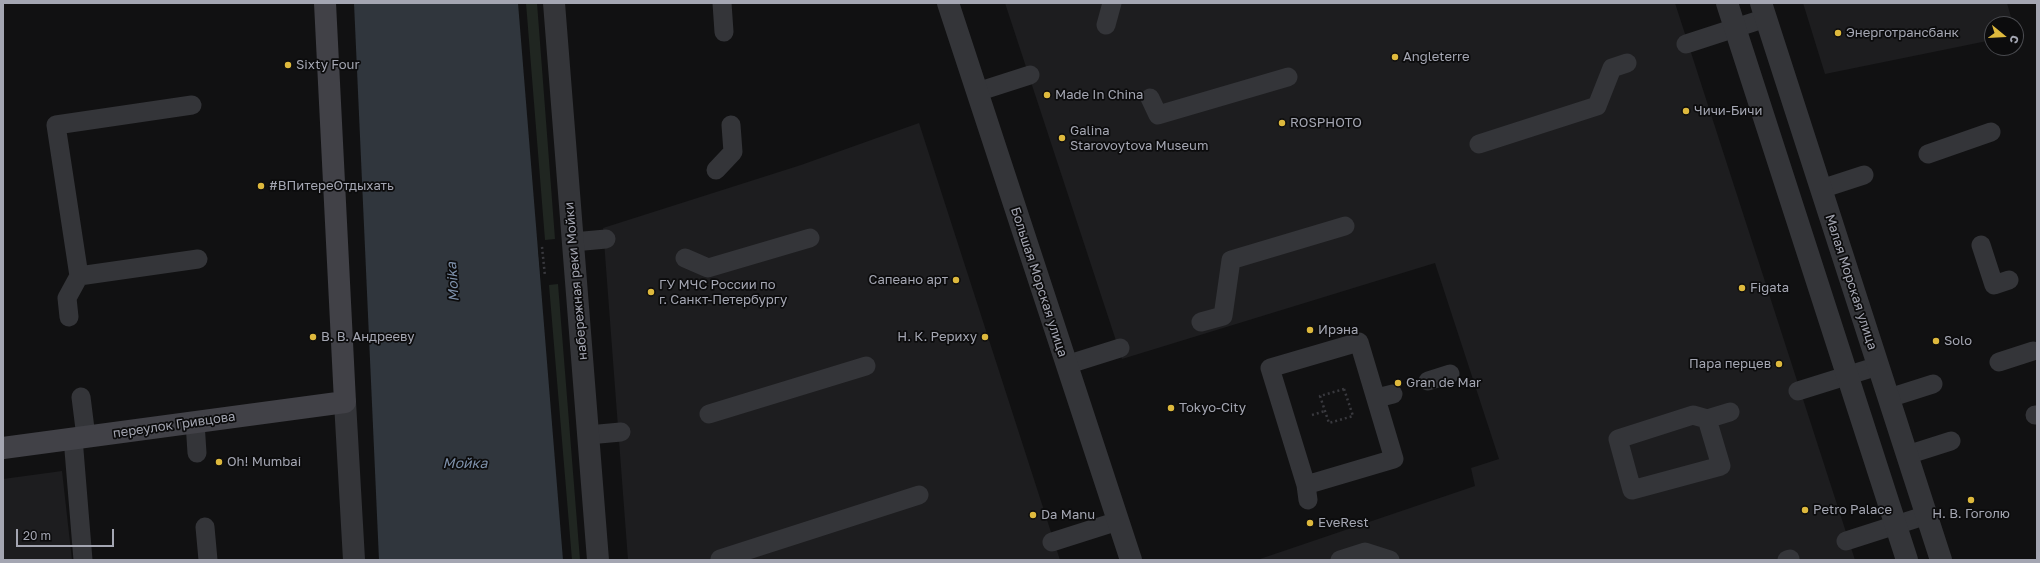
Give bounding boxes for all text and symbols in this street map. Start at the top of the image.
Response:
north arrow [1984,16,2024,56]
place label: Энерготрансбанк [1846,25,1959,41]
marker: Энерготрансбанк [1833,28,1843,38]
text: С [2008,34,2022,45]
place label: Angleterre [1403,49,1470,65]
marker: Angleterre [1390,52,1400,62]
place label: Sixty Four [296,57,360,73]
marker: Sixty Four [283,60,293,70]
place label: Made In China [1055,87,1143,103]
marker: Made In China [1042,90,1052,100]
place label: Чичи-Бичи [1694,103,1762,119]
marker: Чичи-Бичи [1681,106,1691,116]
place label: ROSPHOTO [1290,115,1362,131]
marker: ROSPHOTO [1277,118,1287,128]
place label: Galina Starovoytova Museum [1070,123,1208,154]
marker: Galina Starovoytova Museum [1057,133,1067,143]
place label: #ВПитереОтдыхать [269,178,394,194]
marker: #ВПитереОтдыхать [256,181,266,191]
street label: набережная реки Мойки [561,201,591,361]
street label: Большая Морская улица [1007,205,1071,359]
street label: Малая Морская улица [1822,212,1880,352]
water label: Moika [443,262,463,302]
place label: Сапеано арт [869,272,948,288]
marker: Сапеано арт [951,275,961,285]
place label: ГУ МЧС России по г. Санкт-Петербургу [659,277,787,308]
place label: Figata [1750,280,1789,296]
marker: Figata [1737,283,1747,293]
marker: ГУ МЧС России по г. Санкт-Петербургу [646,287,656,297]
place label: Ирэна [1318,322,1358,338]
marker: Ирэна [1305,325,1315,335]
place label: В. В. Андрееву [321,329,414,345]
place label: Н. К. Рериху [897,329,977,345]
marker: В. В. Андрееву [308,332,318,342]
marker: Н. К. Рериху [980,332,990,342]
place label: Solo [1944,333,1972,349]
marker: Solo [1931,336,1941,346]
place label: Пара перцев [1689,356,1771,372]
marker: Пара перцев [1774,359,1784,369]
place label: Gran de Mar [1406,375,1481,391]
marker: Gran de Mar [1393,378,1403,388]
place label: Tokyo-City [1179,400,1246,416]
marker: Tokyo-City [1166,403,1176,413]
street label: переулок Гривцова [112,409,236,441]
place label: Oh! Mumbai [227,454,301,470]
water label: Мойка [443,456,487,472]
marker: Oh! Mumbai [214,457,224,467]
marker: Н. В. Гоголю [1966,495,1976,505]
place label: Petro Palace [1813,502,1892,518]
marker: Petro Palace [1800,505,1810,515]
place label: Н. В. Гоголю [1932,506,2010,522]
place label: Da Manu [1041,507,1095,523]
marker: Da Manu [1028,510,1038,520]
place label: EveRest [1318,515,1369,531]
marker: EveRest [1305,518,1315,528]
scale bar [18,521,116,547]
text: 20 m [23,528,51,543]

